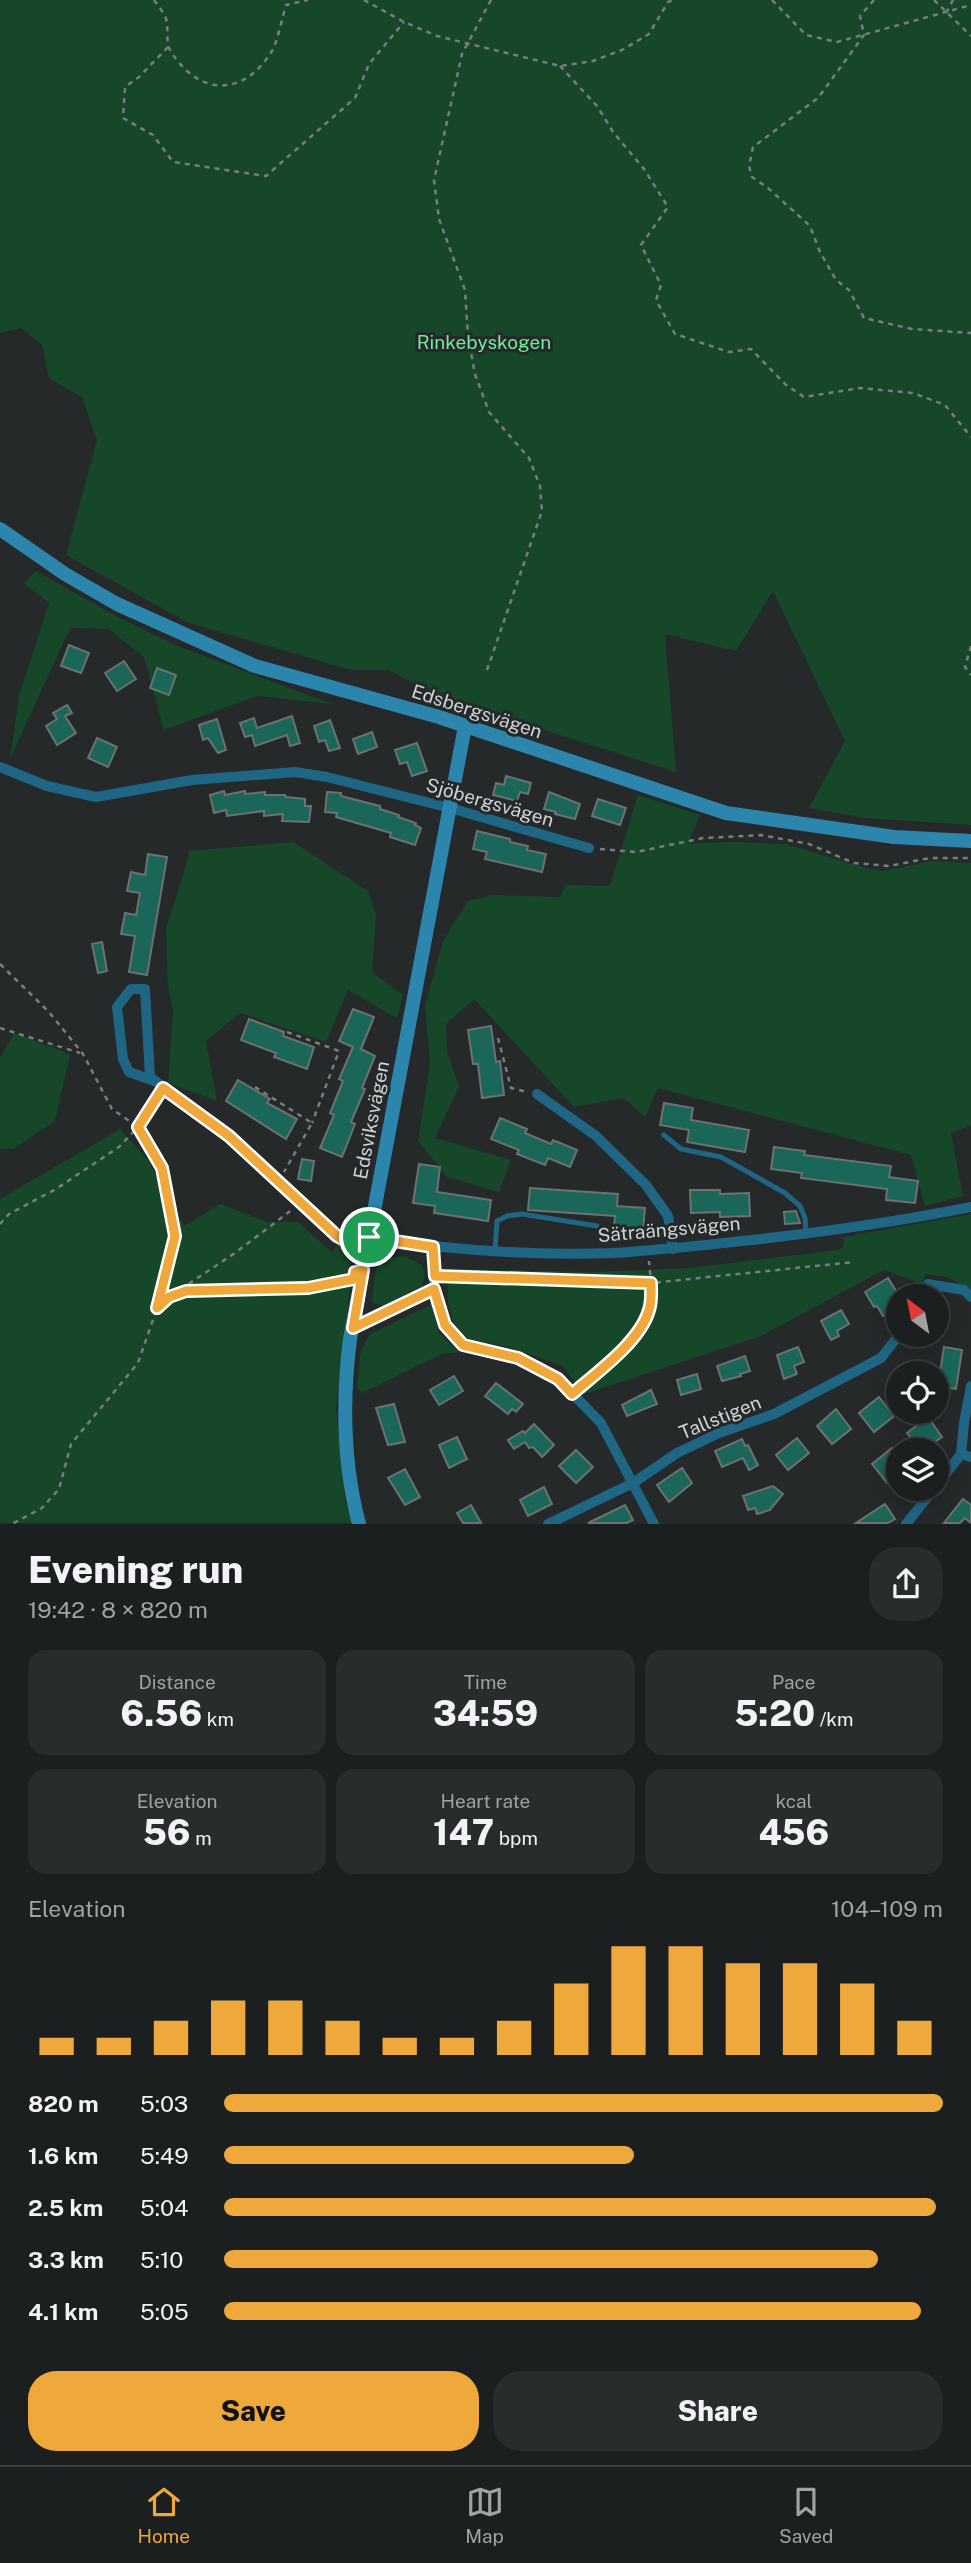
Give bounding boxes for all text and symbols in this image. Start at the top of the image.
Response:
park label: Rinkebyskogen [417,331,551,353]
street label: Edsbergsvägen [409,680,545,742]
street label: Sjöbergsvägen [424,773,556,831]
street label: Edsviksvägen [349,1059,393,1181]
pin [339,1207,399,1267]
street label: Sätraängsvägen [597,1212,741,1246]
icon: arrive [350,1218,388,1256]
north arrow [886,1284,948,1348]
map controls [886,1284,949,1501]
button: locate [886,1361,949,1424]
street label: Tallstigen [676,1391,764,1443]
button: layers [886,1438,949,1501]
text: Evening run [28,1547,243,1592]
button: share [869,1547,943,1621]
text: 19:42 · 8 × 820 m [28,1596,208,1623]
text: Distance [139,1671,216,1693]
text: Time [464,1671,507,1693]
text: Pace [772,1671,816,1693]
text: 6.56 [120,1693,202,1734]
text: 34:59 [433,1693,538,1734]
text: 5:20 [734,1693,815,1734]
text: km [202,1708,234,1730]
text: /km [815,1708,853,1730]
text: Elevation [137,1790,217,1812]
text: Heart rate [441,1790,530,1812]
text: kcal [775,1790,812,1812]
text: 56 [143,1812,191,1853]
text: 147 [433,1812,494,1853]
text: 456 [758,1812,829,1853]
text: m [191,1827,212,1849]
text: bpm [494,1827,538,1849]
text: Elevation [28,1895,126,1922]
text: 104–109 m [831,1895,943,1922]
text: 820 m [28,2090,99,2117]
text: 5:03 [140,2090,188,2117]
text: 1.6 km [28,2142,98,2169]
text: 5:49 [140,2142,189,2169]
text: 2.5 km [28,2194,103,2221]
text: 5:04 [140,2194,188,2221]
text: 3.3 km [28,2246,104,2273]
text: 5:10 [140,2246,183,2273]
text: 4.1 km [28,2298,98,2325]
text: 5:05 [140,2298,189,2325]
button: Save [28,2371,479,2451]
button: Share [493,2371,943,2451]
tab: Home [138,2483,190,2547]
tab: Map [465,2483,504,2547]
tab: Saved [779,2483,833,2547]

